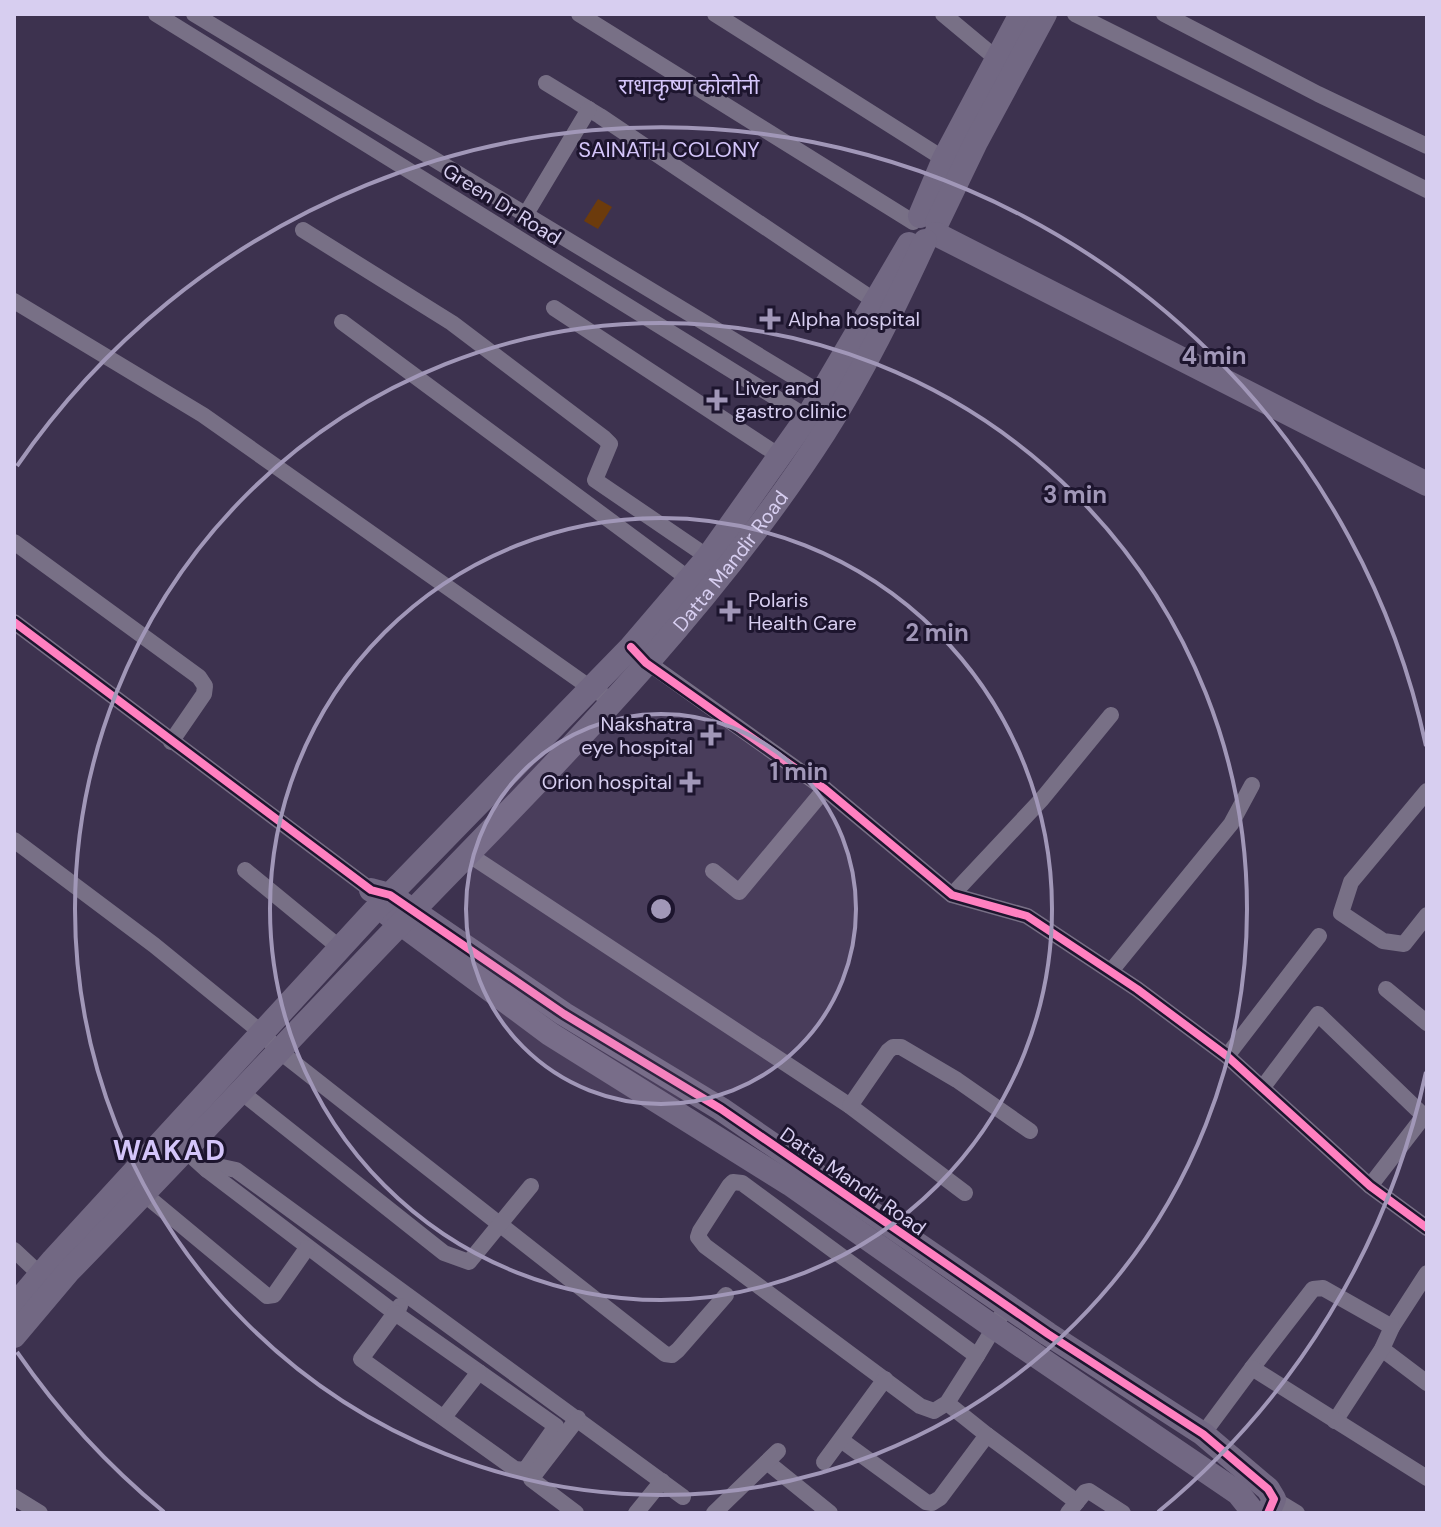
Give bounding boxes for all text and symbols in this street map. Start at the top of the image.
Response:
district label: राधाकृष्ण कोलोनी [619,72,760,101]
district label: SAINATH COLONY [578,135,760,164]
street label: Green Dr Road [438,157,566,251]
place label: Alpha hospital [788,306,920,332]
marker: Alpha hospital [759,308,781,330]
text: 4 min [1181,340,1247,371]
place label: Liver and gastro clinic [735,375,847,424]
marker: Liver and gastro clinic [706,389,728,411]
text: 3 min [1043,479,1107,510]
street label: Datta Mandir Road [667,485,794,637]
place label: Polaris Health Care [748,587,857,636]
marker: Polaris Health Care [719,600,741,622]
text: 2 min [905,617,969,648]
place label: Nakshatra eye hospital [581,711,693,760]
marker: Nakshatra eye hospital [700,724,722,746]
text: 1 min [770,756,828,787]
place label: Orion hospital [542,769,672,795]
marker: Orion hospital [679,771,701,793]
centre of rings [647,895,675,923]
street label: Datta Mandir Road [775,1121,931,1241]
district label: WAKAD [113,1132,227,1169]

